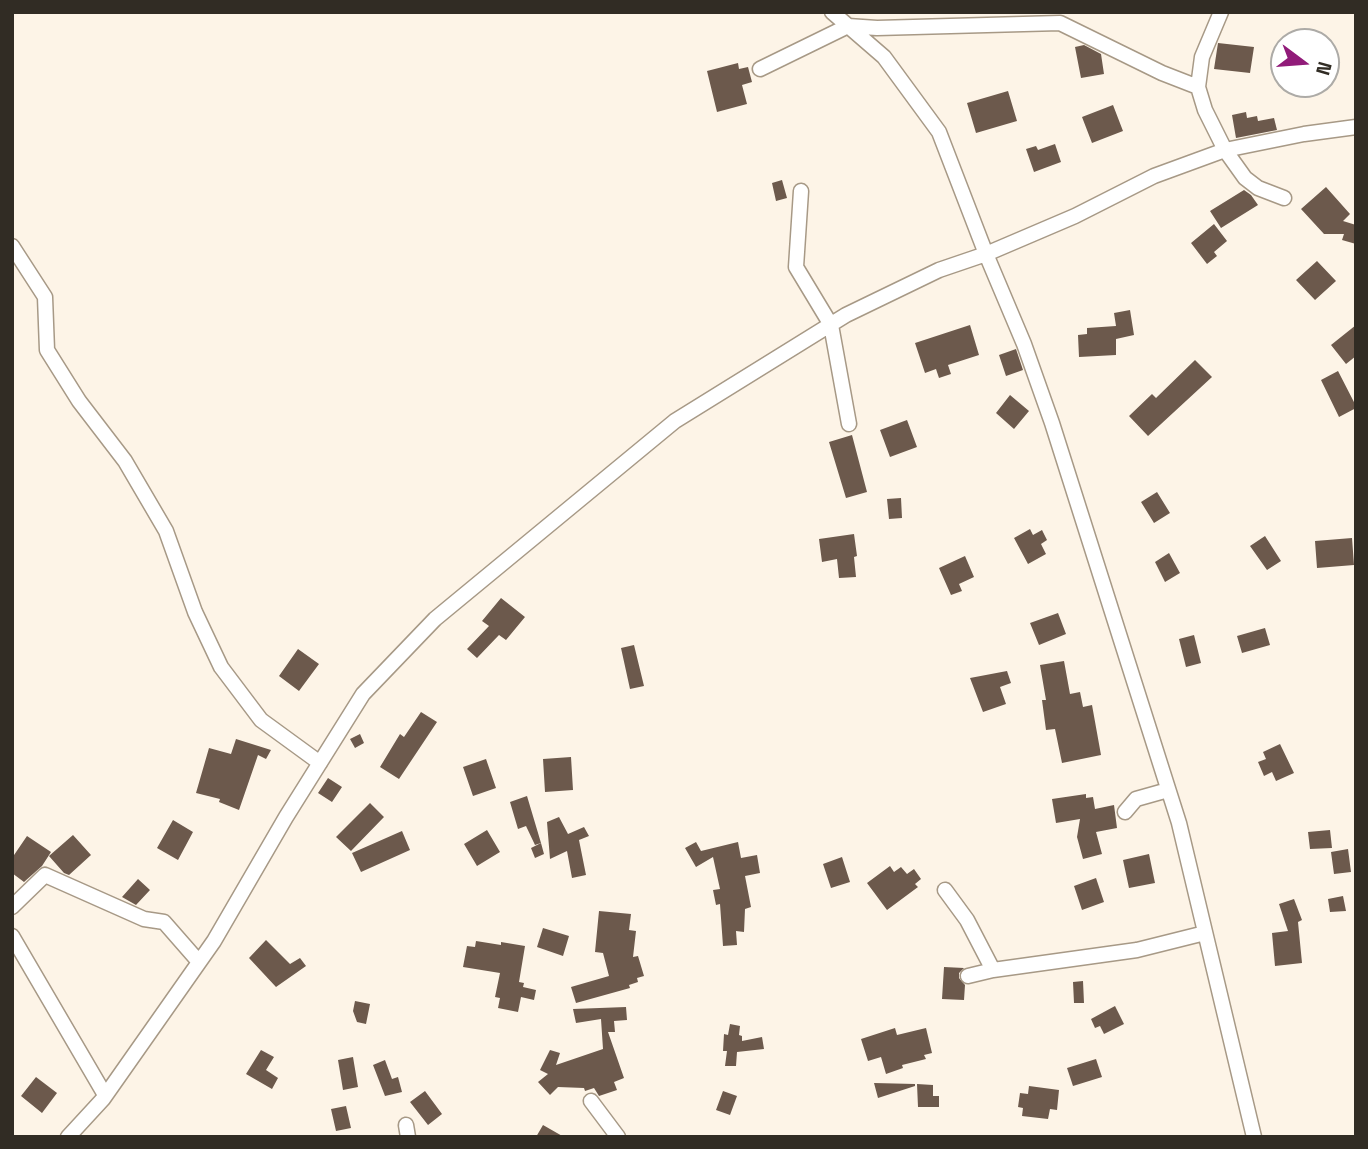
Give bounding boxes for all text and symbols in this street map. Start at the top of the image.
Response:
north arrow [1270,28,1340,98]
text: N [1310,59,1338,78]

